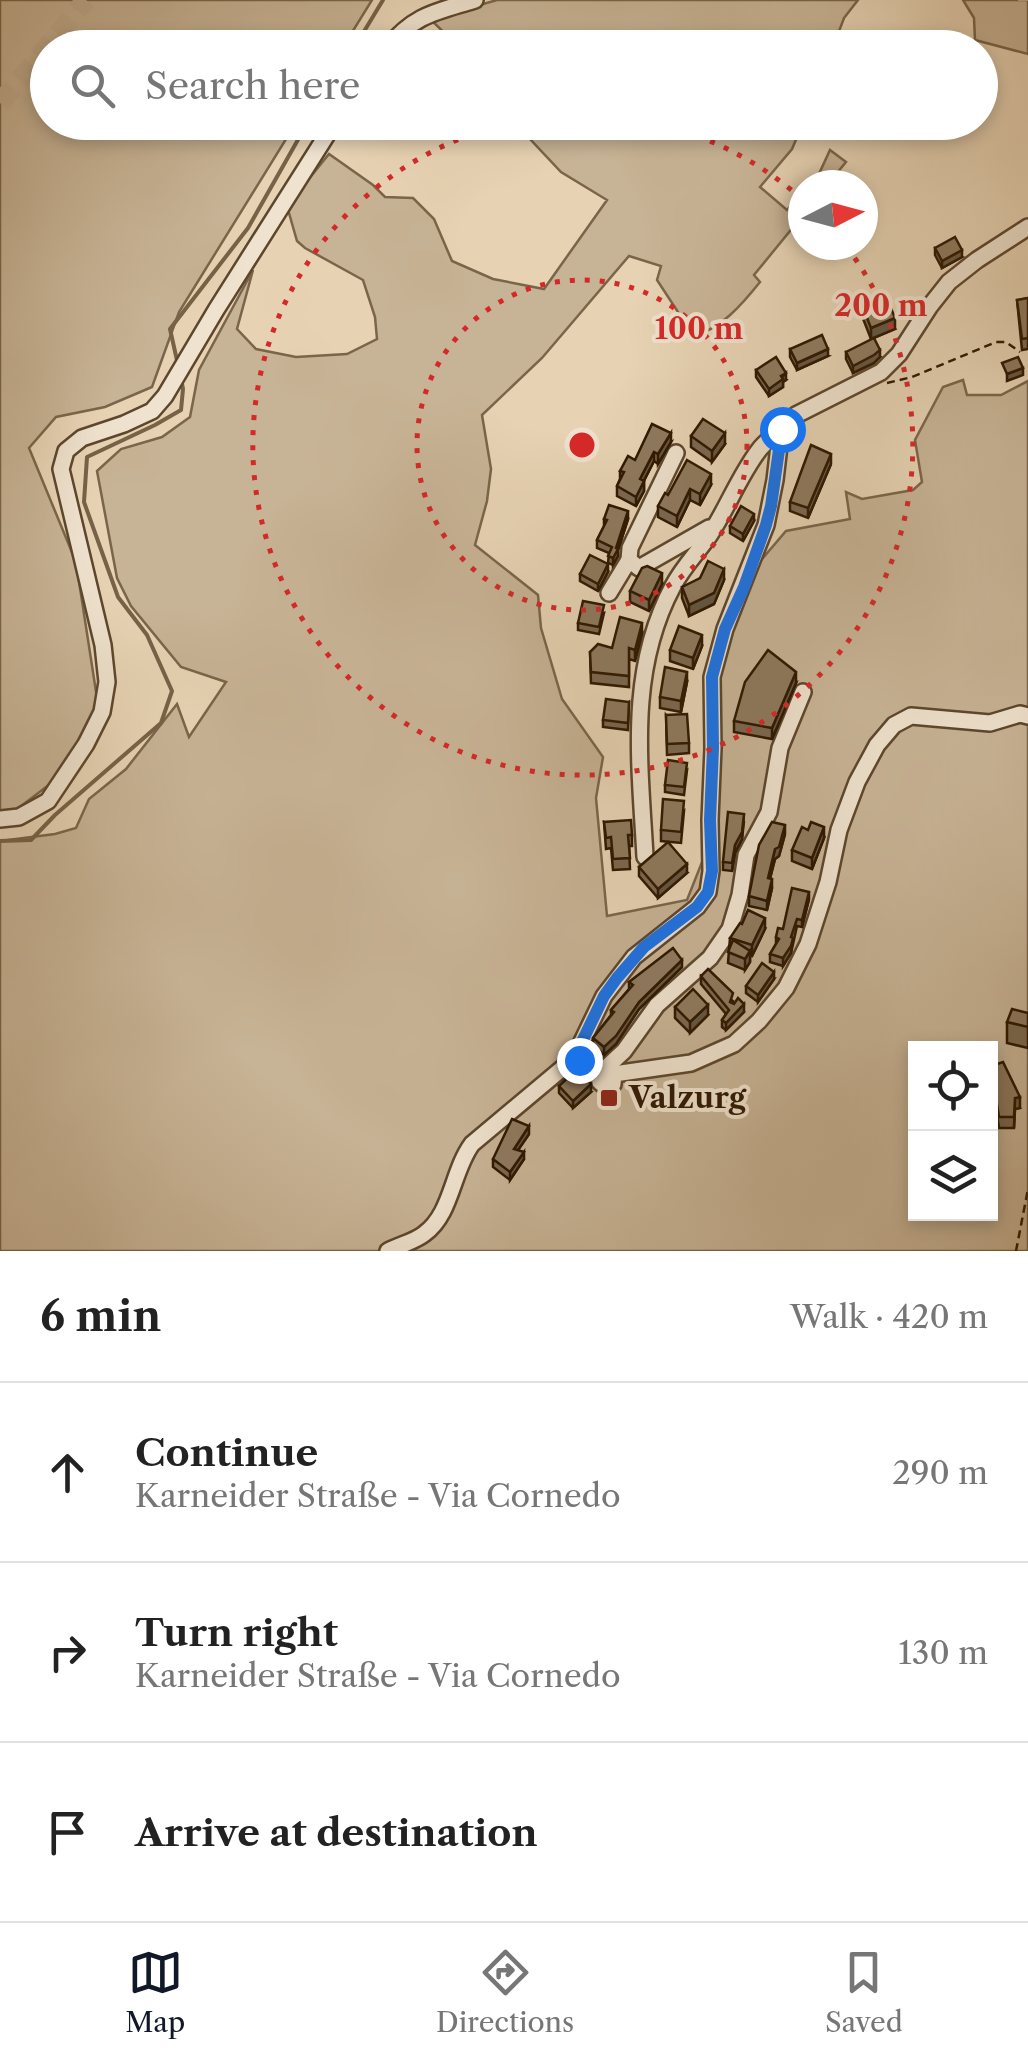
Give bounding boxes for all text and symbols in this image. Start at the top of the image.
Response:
search box [30,30,998,140]
icon: search [65,58,120,113]
text: Search here [145,62,360,109]
north arrow [788,170,878,260]
text: 200 m [834,287,928,324]
text: 100 m [655,310,744,347]
route start [760,407,806,453]
centre of rings [564,427,600,463]
route end [557,1038,603,1084]
map controls [908,1041,998,1221]
button: locate [908,1041,998,1131]
place label: Valzurg [628,1079,747,1116]
marker: Valzurg [598,1087,620,1109]
button: layers [908,1131,998,1221]
text: 6 min [40,1290,161,1342]
text: Walk · 420 m [790,1297,988,1336]
text: Continue [135,1429,318,1476]
icon: ahead [40,1445,95,1500]
text: 290 m [892,1453,988,1492]
text: Karneider Straße - Via Cornedo [135,1476,621,1515]
text: Turn right [135,1609,338,1656]
icon: right [40,1625,95,1680]
text: 130 m [898,1633,988,1672]
text: Karneider Straße - Via Cornedo [135,1656,621,1695]
icon: arrive [40,1805,95,1860]
text: Arrive at destination [135,1809,538,1856]
tab: Map [125,1945,185,2039]
tab: Directions [436,1945,574,2039]
tab: Saved [825,1945,903,2039]

